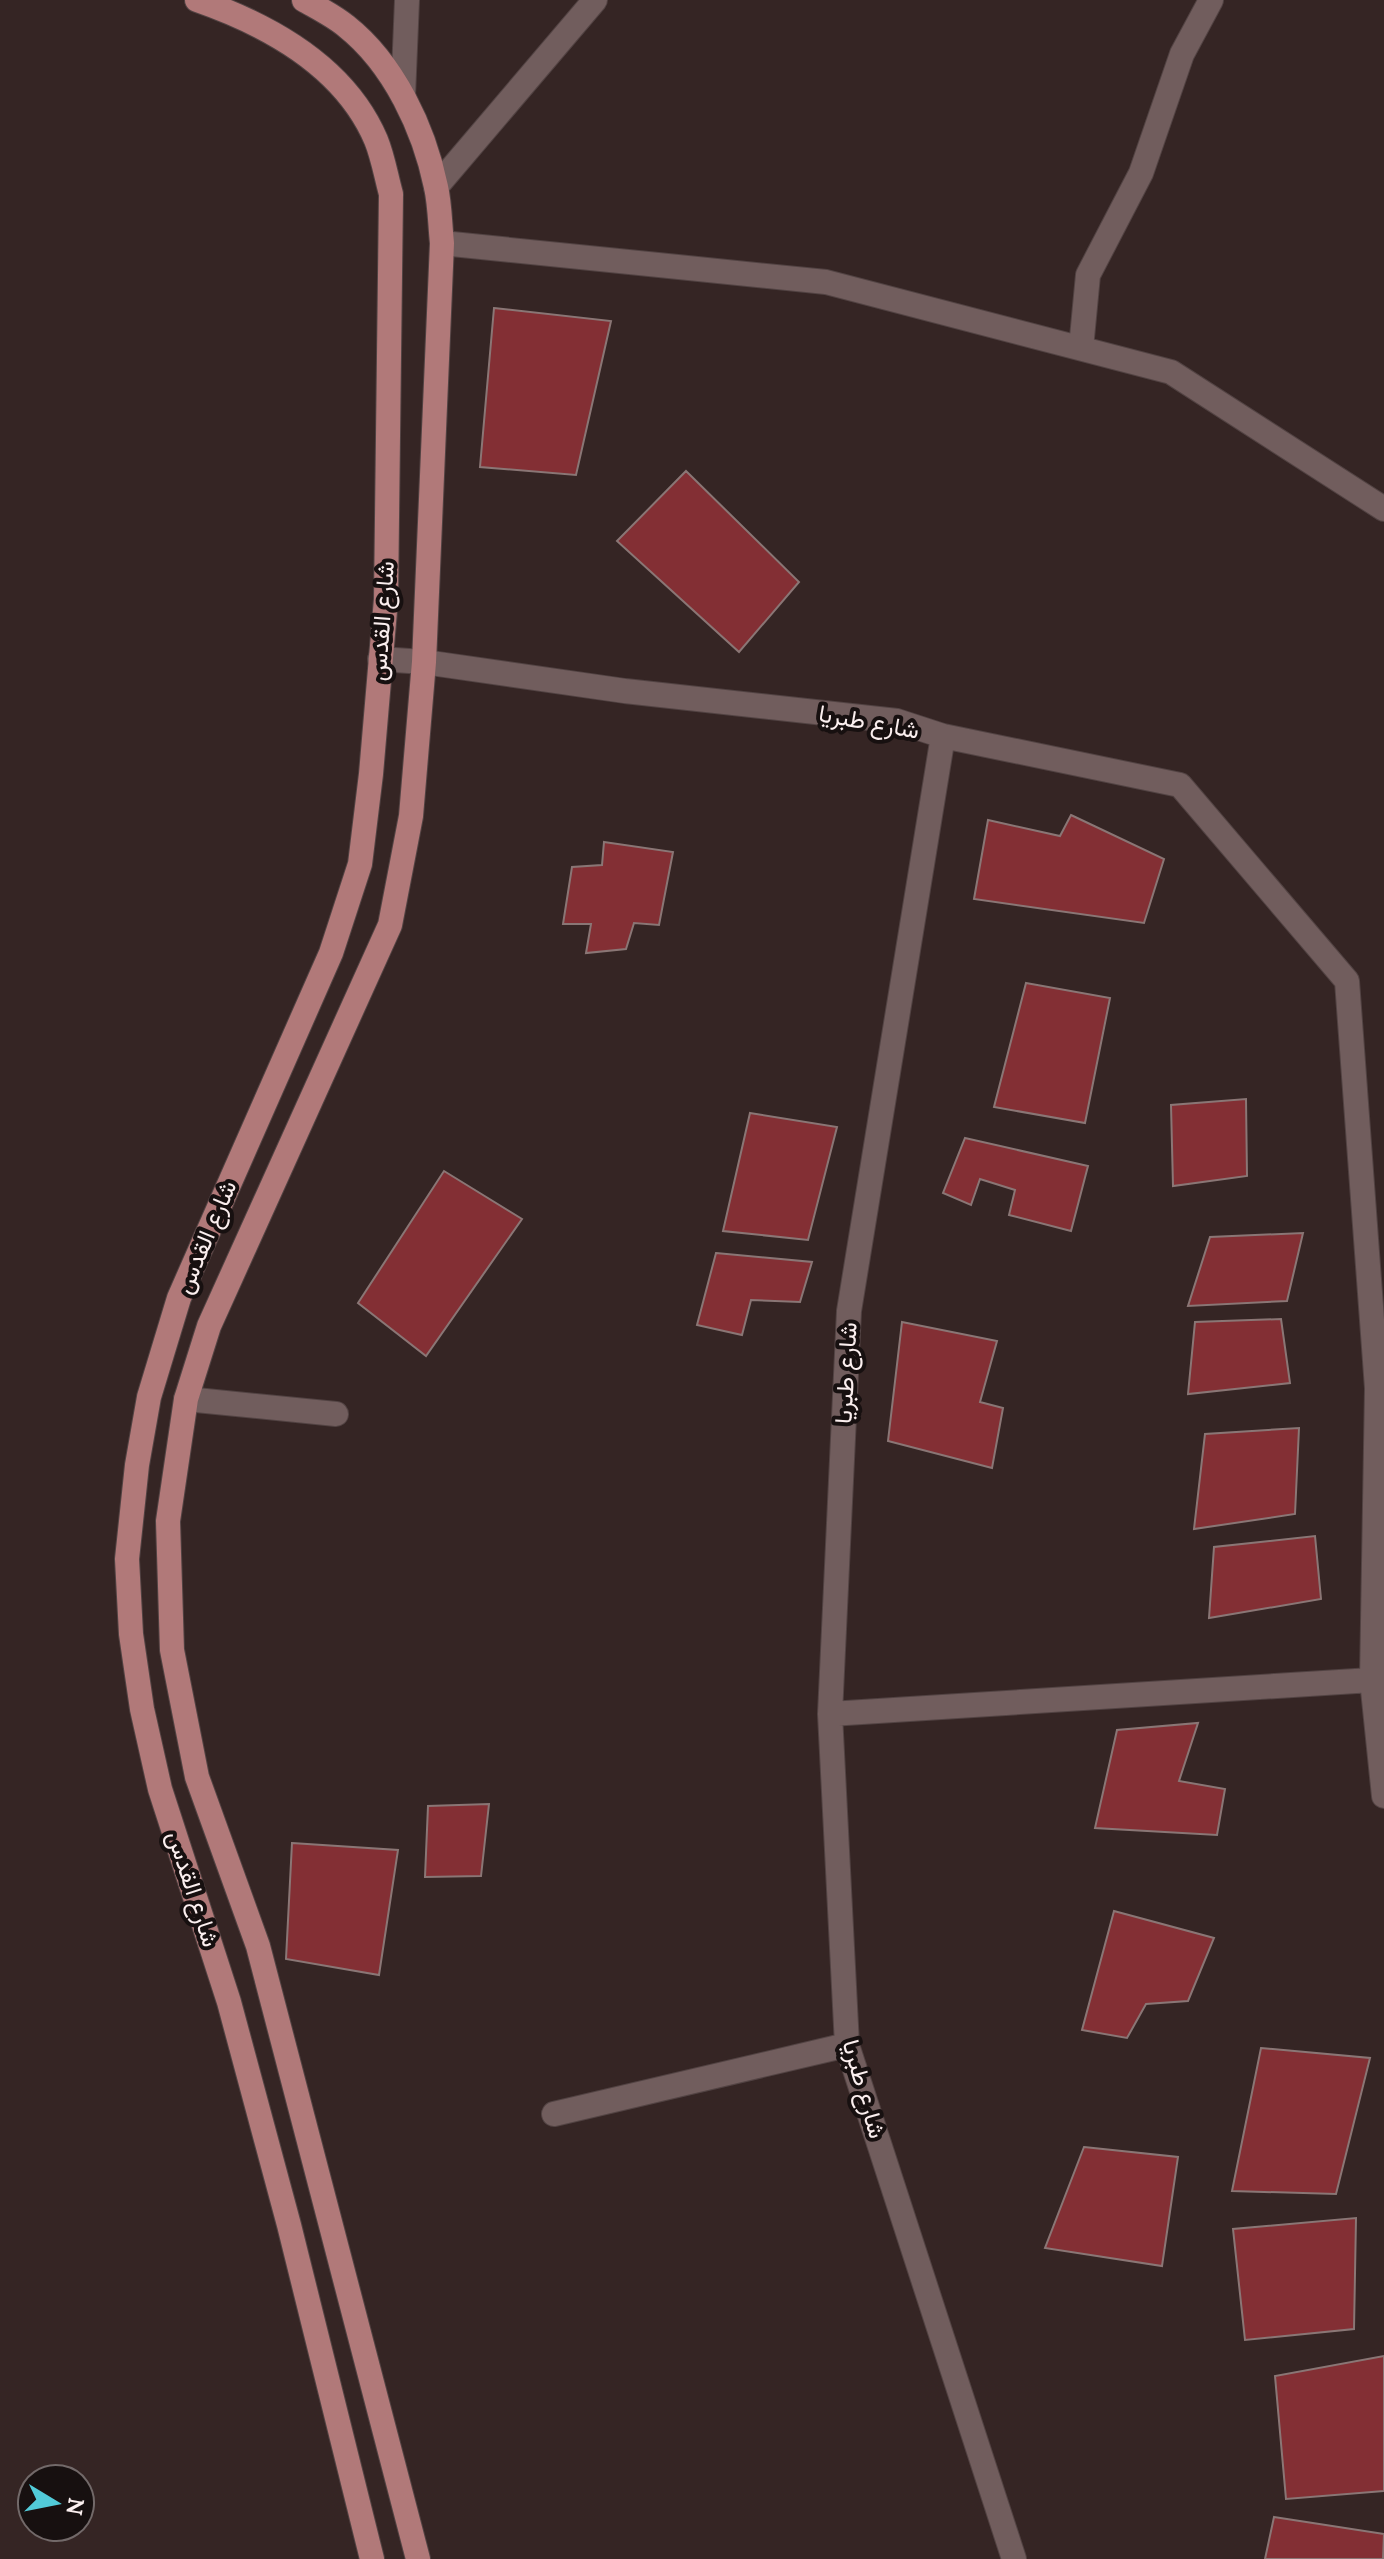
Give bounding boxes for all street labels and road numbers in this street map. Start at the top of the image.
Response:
street label: شارع القدس [362,560,402,682]
street label: شارع طبريا [816,697,922,747]
street label: شارع القدس [168,1175,244,1299]
street label: شارع طبريا [827,1321,865,1425]
street label: شارع القدس [159,1827,227,1951]
street label: شارع طبريا [835,2036,893,2142]

